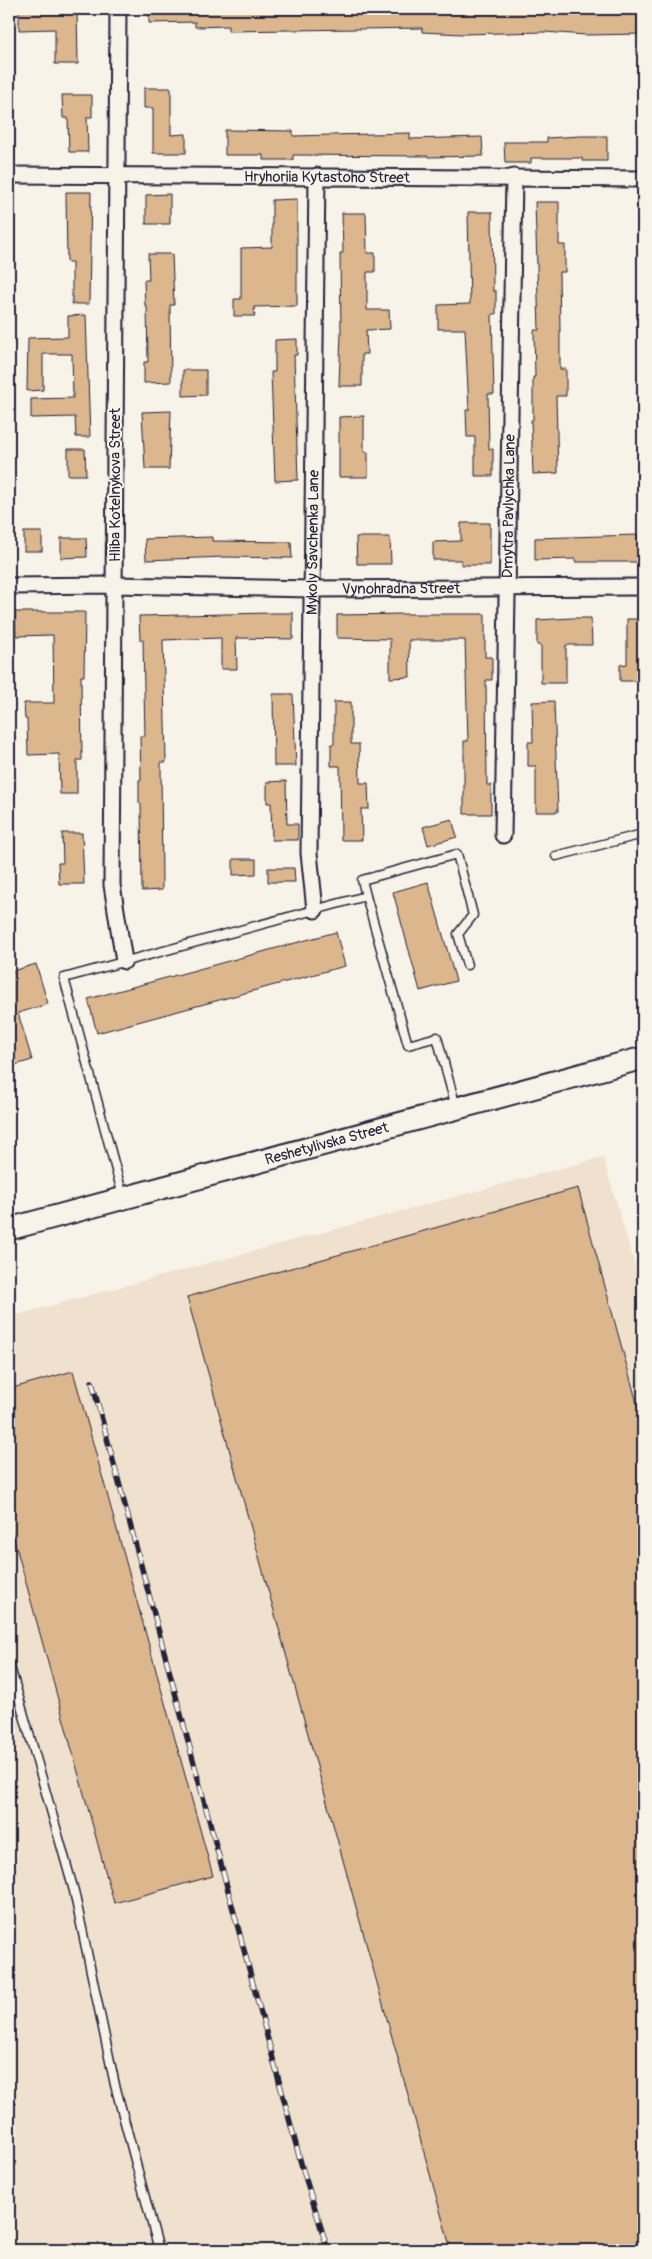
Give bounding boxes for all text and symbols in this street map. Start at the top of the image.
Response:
street label: Hryhoriia Kytastoho Street [244,167,411,188]
street label: Hliba Kotelnykova Street [106,407,125,562]
street label: Dmytra Pavlychka Lane [498,433,520,578]
street label: Mykoly Savchenka Lane [303,469,324,615]
street label: Vynohradna Street [342,579,461,599]
street label: Reshetylivska Street [263,1118,392,1170]

